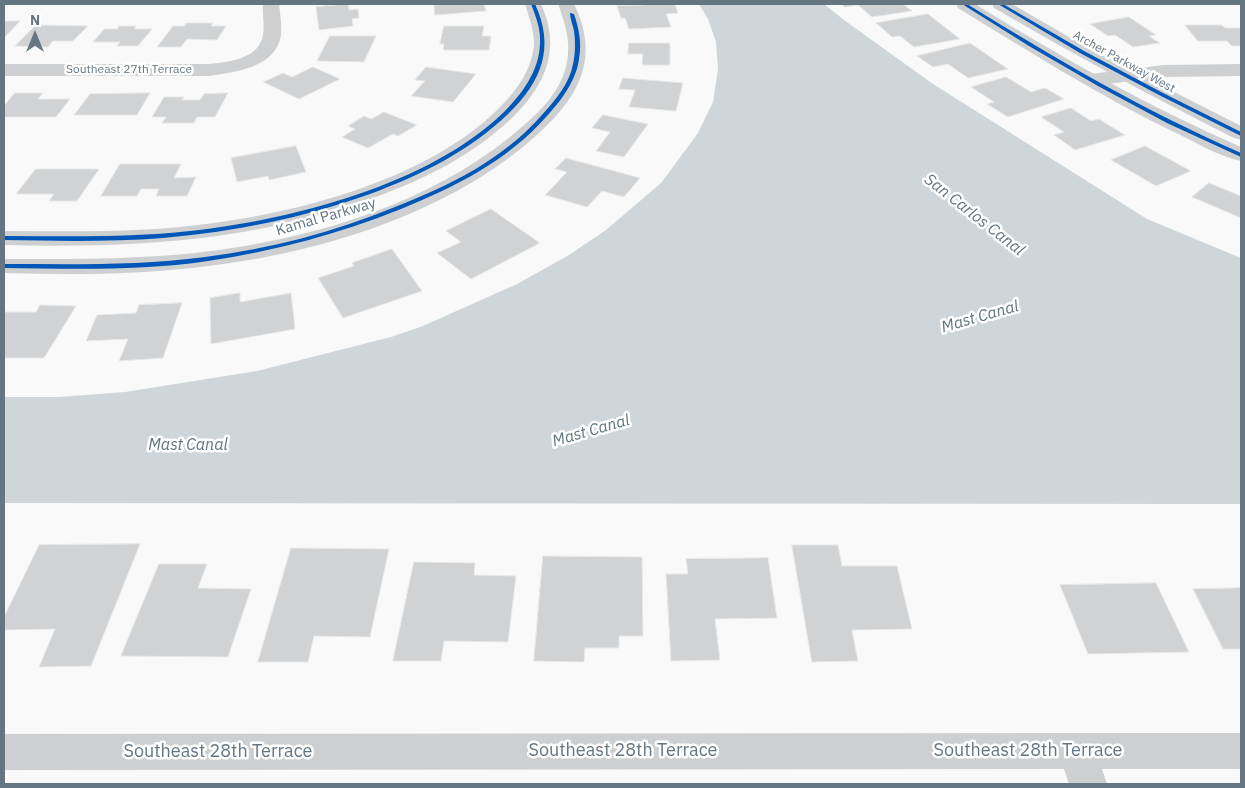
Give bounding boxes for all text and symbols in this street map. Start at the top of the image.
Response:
north arrow [10,10,60,60]
text: N [30,11,40,29]
street label: Archer Parkway West [1071,28,1177,96]
street label: Southeast 27th Terrace [66,63,192,77]
water label: San Carlos Canal [920,170,1028,260]
street label: Kamal Parkway [274,194,378,240]
water label: Mast Canal [939,297,1021,337]
water label: Mast Canal [550,411,632,451]
water label: Mast Canal [148,435,228,455]
street label: Southeast 28th Terrace [529,740,717,762]
street label: Southeast 28th Terrace [934,740,1122,762]
street label: Southeast 28th Terrace [124,741,312,763]

